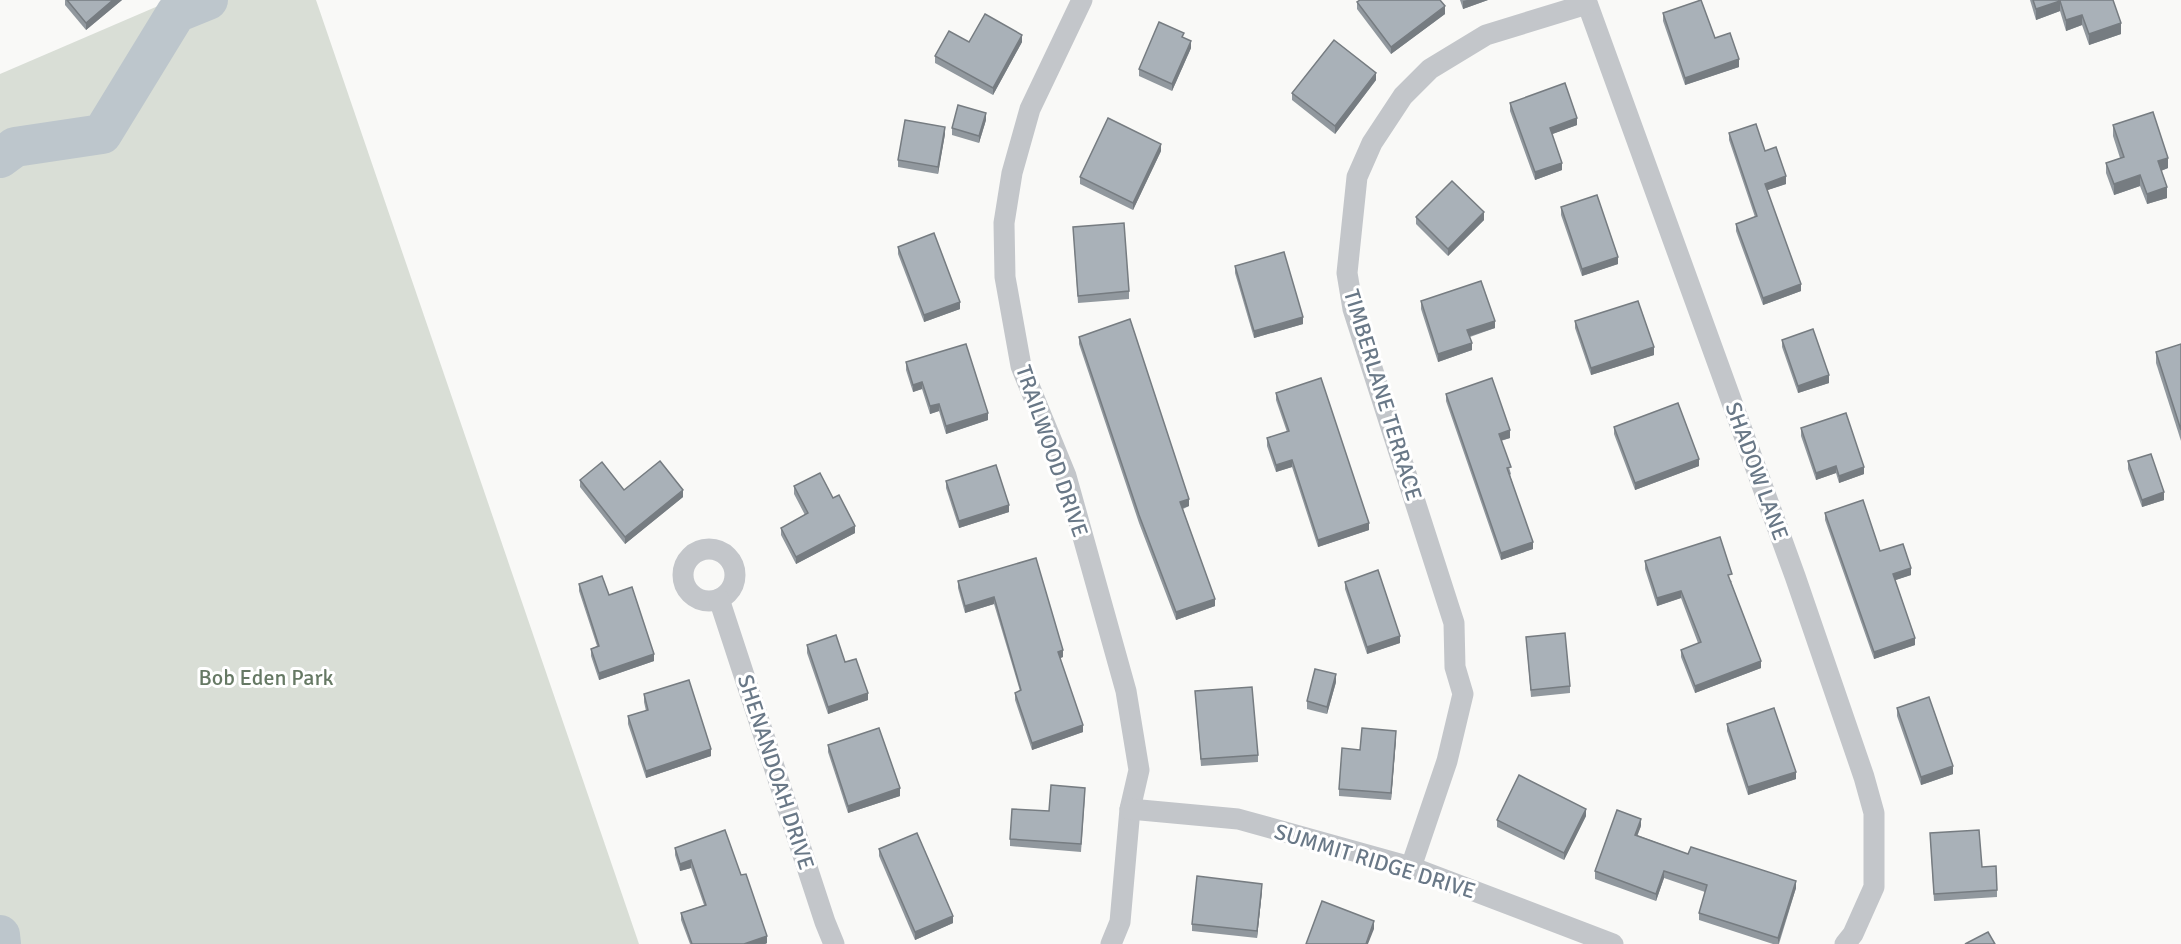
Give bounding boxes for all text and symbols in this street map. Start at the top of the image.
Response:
street label: TIMBERLANE TERRACE [1338,286,1428,504]
street label: TRAILWOOD DRIVE [1010,362,1094,540]
street label: SHADOW LANE [1720,398,1794,544]
park label: Bob Eden Park [198,664,334,691]
street label: SHENANDOAH DRIVE [732,671,820,873]
street label: SUMMIT RIDGE DRIVE [1271,818,1479,904]

